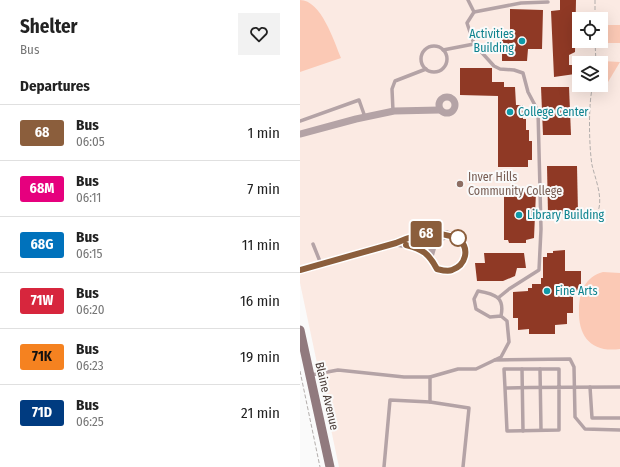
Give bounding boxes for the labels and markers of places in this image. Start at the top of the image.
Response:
place label: Activities Building [469,27,514,55]
marker: Activities Building [517,36,527,46]
place label: College Center [518,105,589,119]
marker: College Center [505,107,515,117]
place label: Inver Hills Community College [468,170,562,198]
marker: Inver Hills Community College [455,179,465,189]
place label: Library Building [527,208,605,222]
marker: Library Building [514,210,524,220]
unlabelled marker [449,229,467,247]
place label: Fine Arts [555,284,598,298]
marker: Fine Arts [542,286,552,296]

